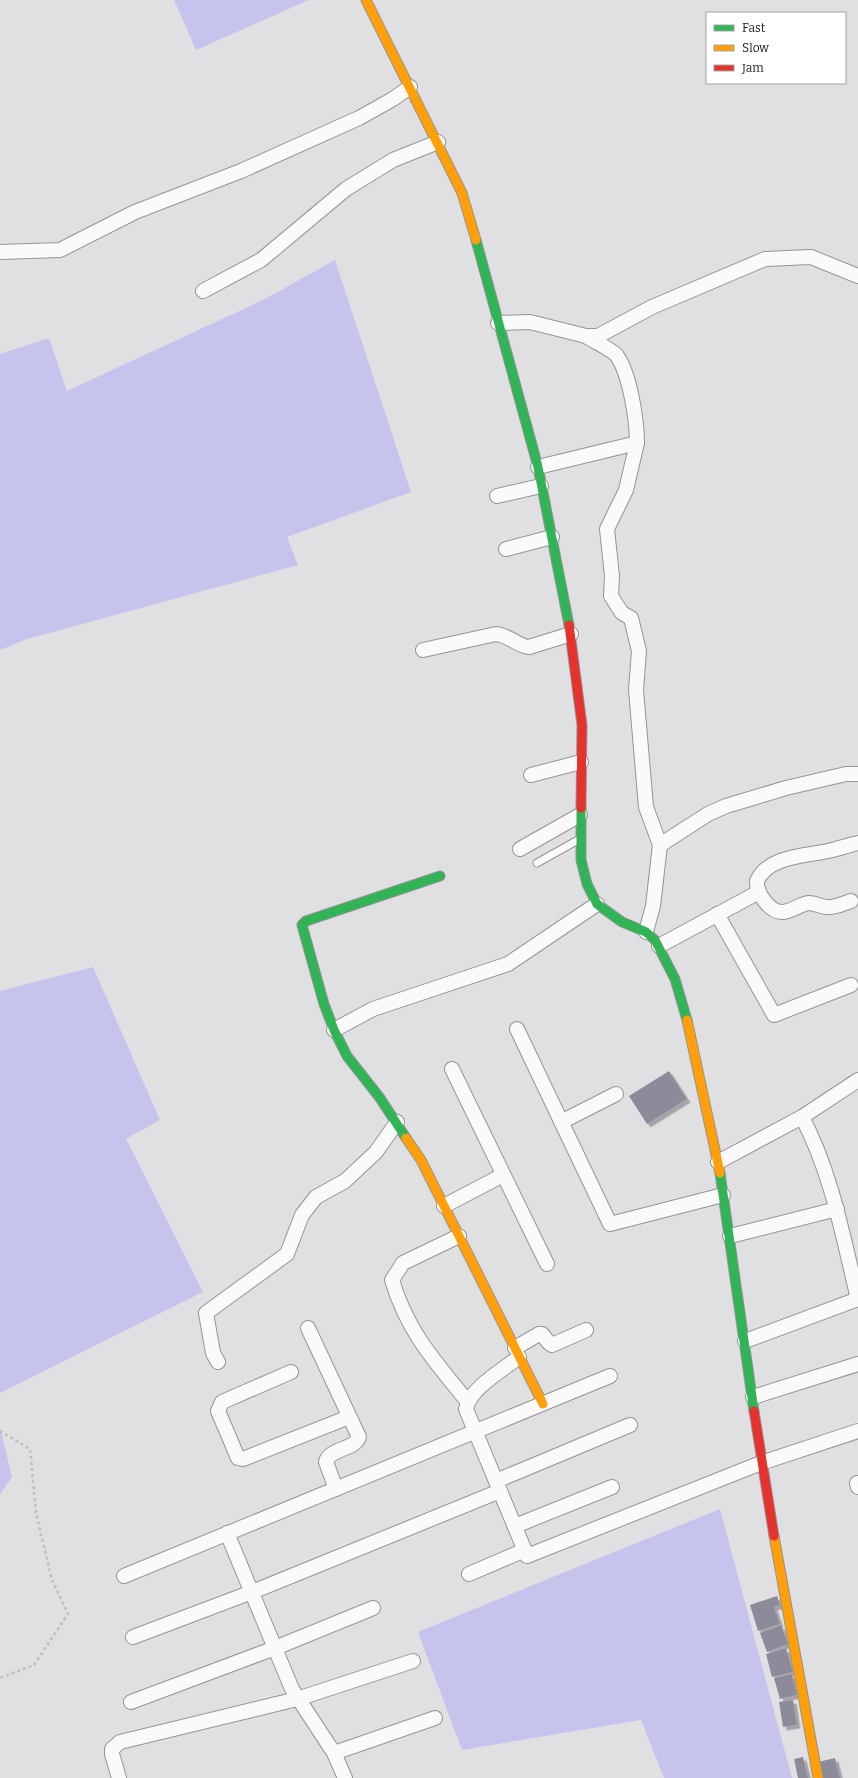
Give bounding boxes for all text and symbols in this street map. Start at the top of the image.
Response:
legend [706,12,846,84]
text: Fast [742,21,766,35]
text: Slow [742,41,769,55]
text: Jam [741,61,764,75]

